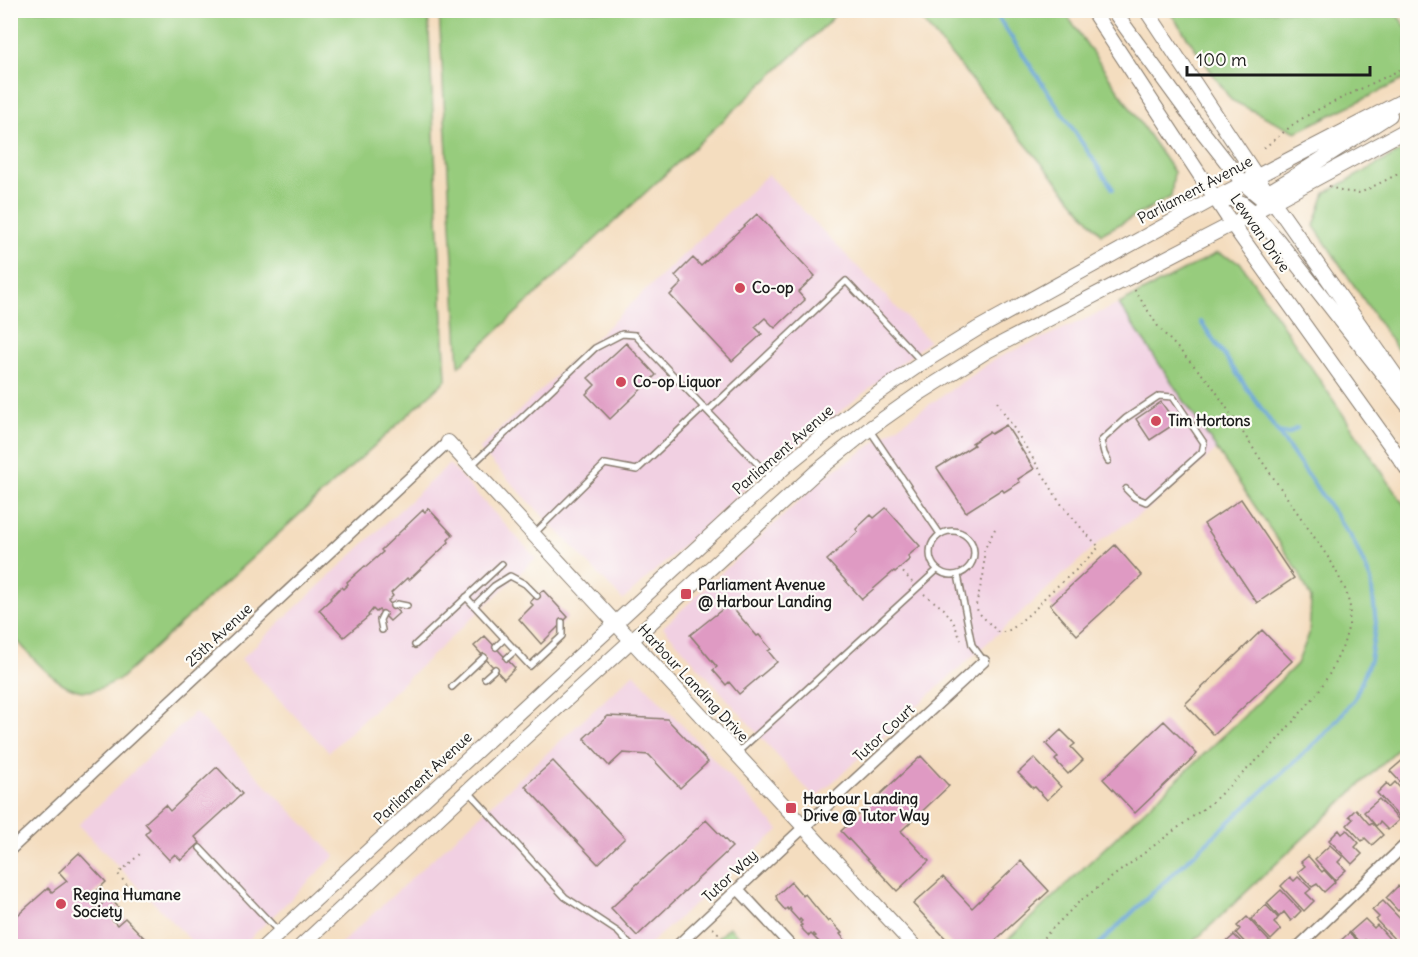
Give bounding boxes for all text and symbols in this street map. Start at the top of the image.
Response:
scale bar [1187,39,1370,77]
text: 100 m [1196,48,1247,71]
street label: Parliament Avenue [1134,151,1255,228]
street label: Lewvan Drive [1227,190,1294,275]
place label: Co-op [752,278,794,298]
marker: Co-op [733,281,747,295]
place label: Co-op Liquor [633,372,722,392]
marker: Co-op Liquor [614,375,628,389]
street label: Parliament Avenue [728,401,837,499]
place label: Tim Hortons [1168,411,1250,430]
marker: Tim Hortons [1149,414,1163,428]
place label: Parliament Avenue @ Harbour Landing [698,575,832,612]
marker: Parliament Avenue @ Harbour Landing [679,587,693,601]
street label: 25th Avenue [181,599,256,670]
street label: Harbour Landing Drive [634,620,753,746]
street label: Tutor Court [849,699,918,766]
street label: Parliament Avenue [370,727,476,828]
place label: Harbour Landing Drive @ Tutor Way [803,789,930,826]
marker: Harbour Landing Drive @ Tutor Way [784,801,798,815]
street label: Tutor Way [698,845,761,906]
place label: Regina Humane Society [73,885,181,922]
marker: Regina Humane Society [54,897,68,911]

